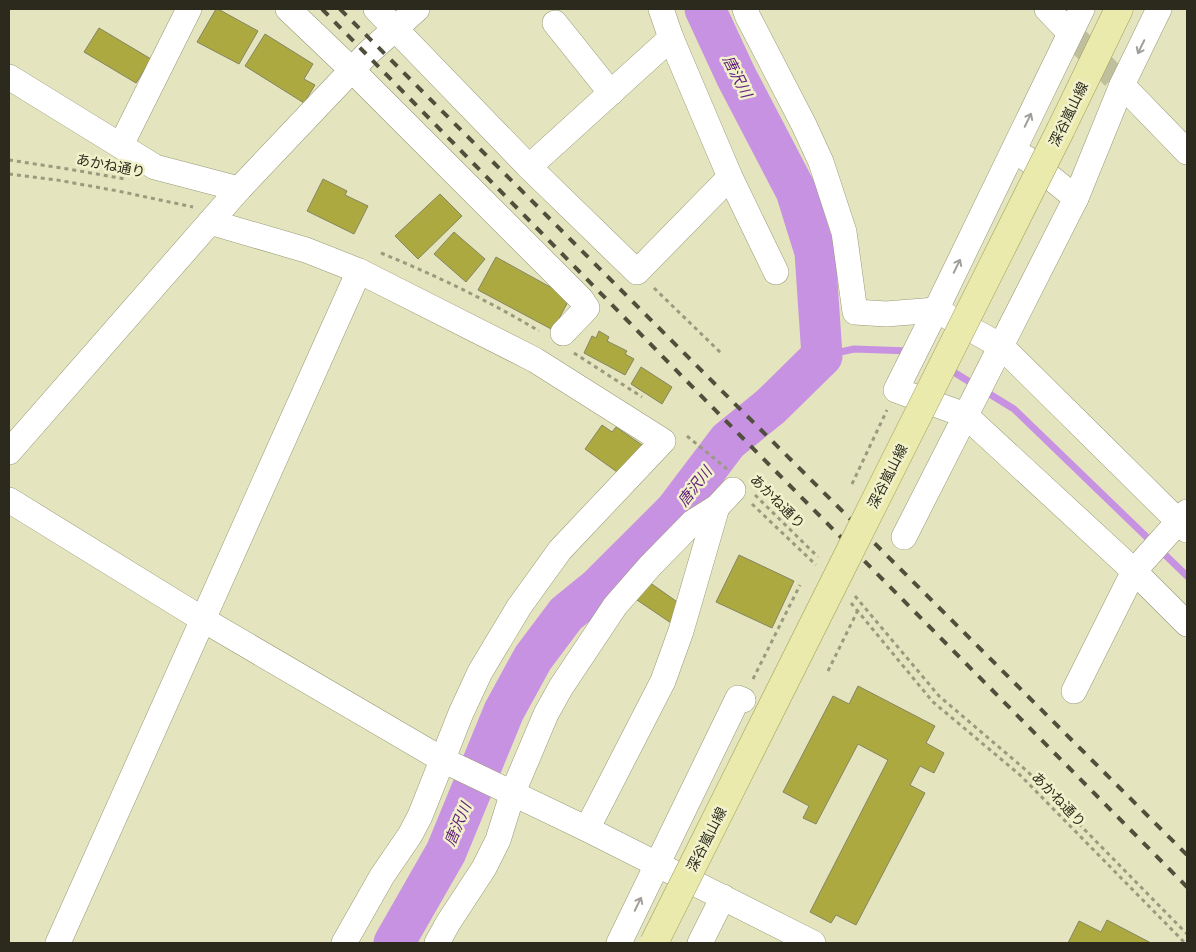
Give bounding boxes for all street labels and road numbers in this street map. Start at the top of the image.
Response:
street label: 深谷嵐山線 [1045,79,1091,149]
street label: あかね通り [75,150,147,180]
street label: 深谷嵐山線 [864,441,910,511]
street label: あかね通り [747,470,809,532]
street label: あかね通り [1029,768,1089,830]
street label: 深谷嵐山線 [683,804,729,874]

